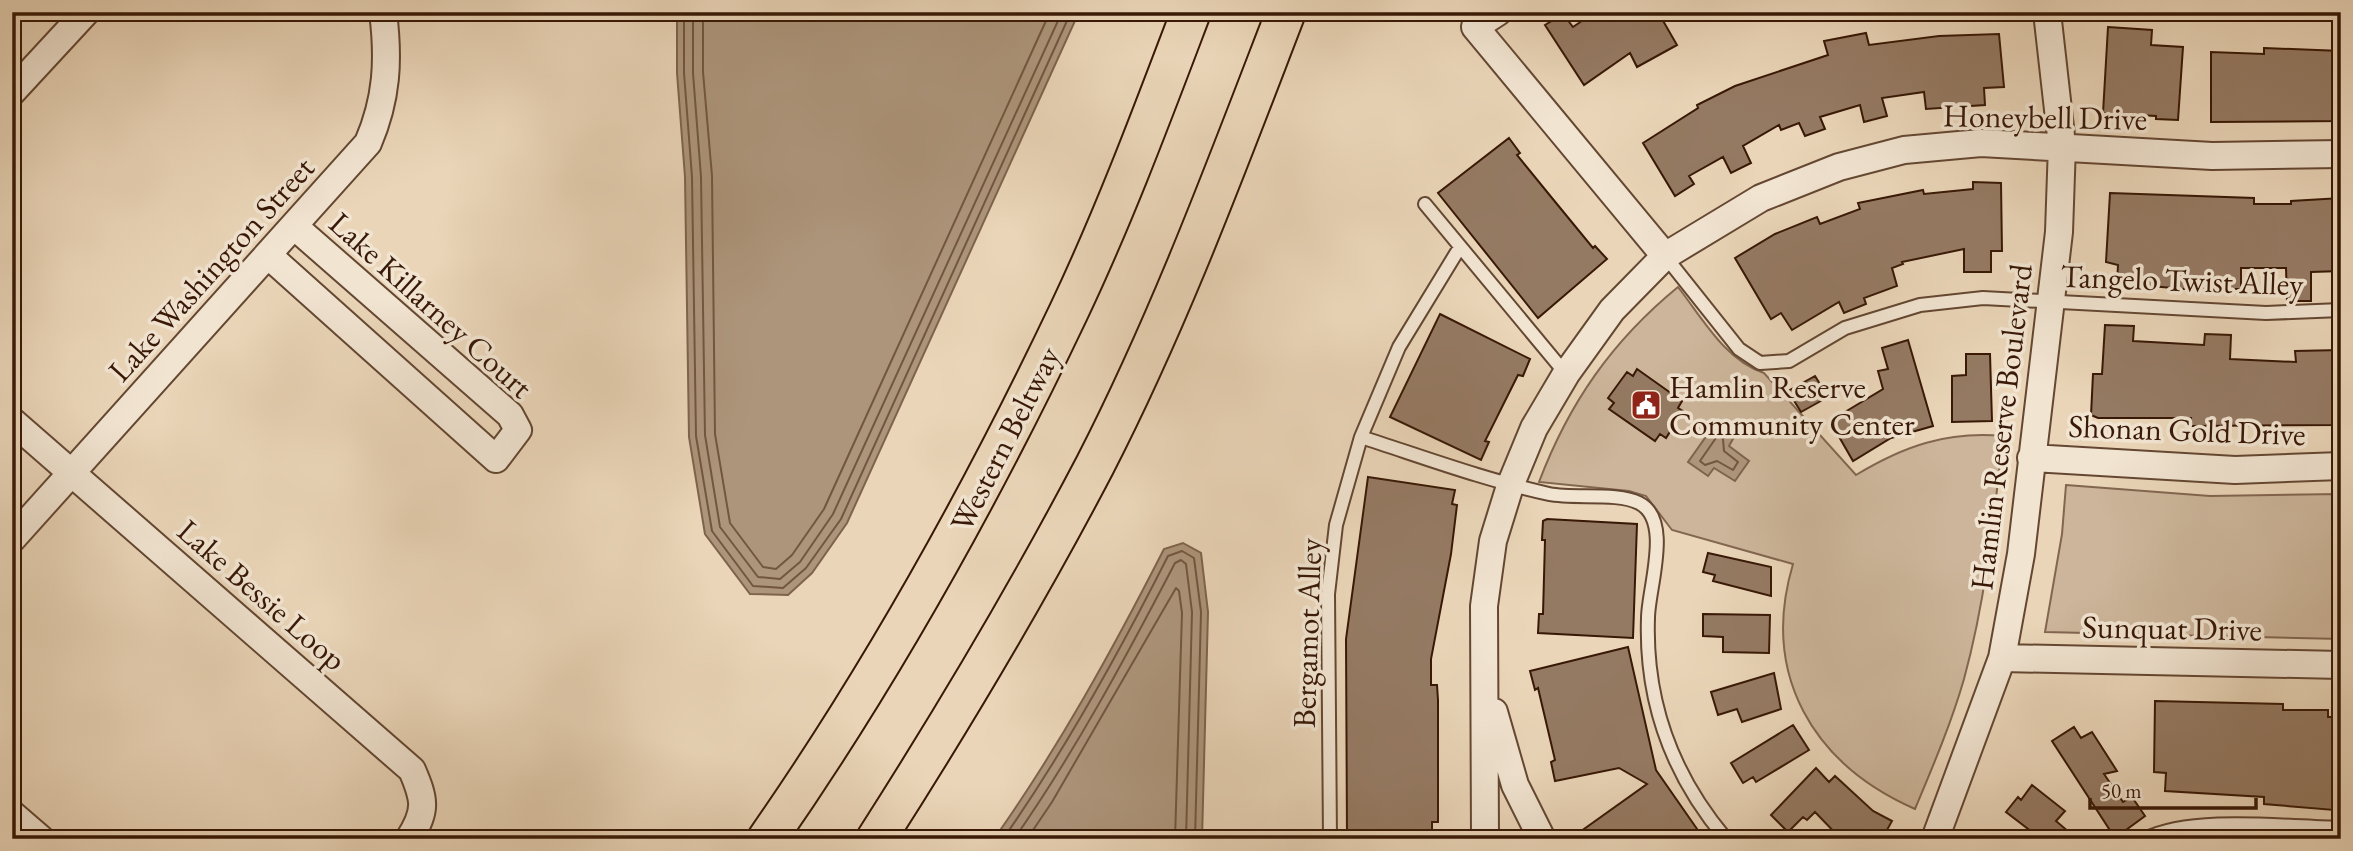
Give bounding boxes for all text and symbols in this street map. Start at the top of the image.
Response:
street label: Honeybell Drive [1943,94,2147,140]
street label: Lake Washington Street [99,147,323,391]
street label: Lake Killarney Court [320,202,542,408]
street label: Tangelo Twist Alley [2060,255,2305,305]
street label: Hamlin Reserve Boulevard [1960,261,2042,592]
street label: Western Beltway [940,338,1070,539]
place label: Hamlin Reserve Community Center [1669,366,1915,445]
public building icon: Hamlin Reserve Community Center [1629,388,1663,422]
street label: Shonan Gold Drive [2068,405,2306,455]
street label: Lake Bessie Loop [169,510,355,680]
street label: Bergamot Alley [1283,536,1331,729]
street label: Sunquat Drive [2082,605,2262,651]
scale bar [2090,767,2257,811]
text: 50 m [2101,777,2142,804]

